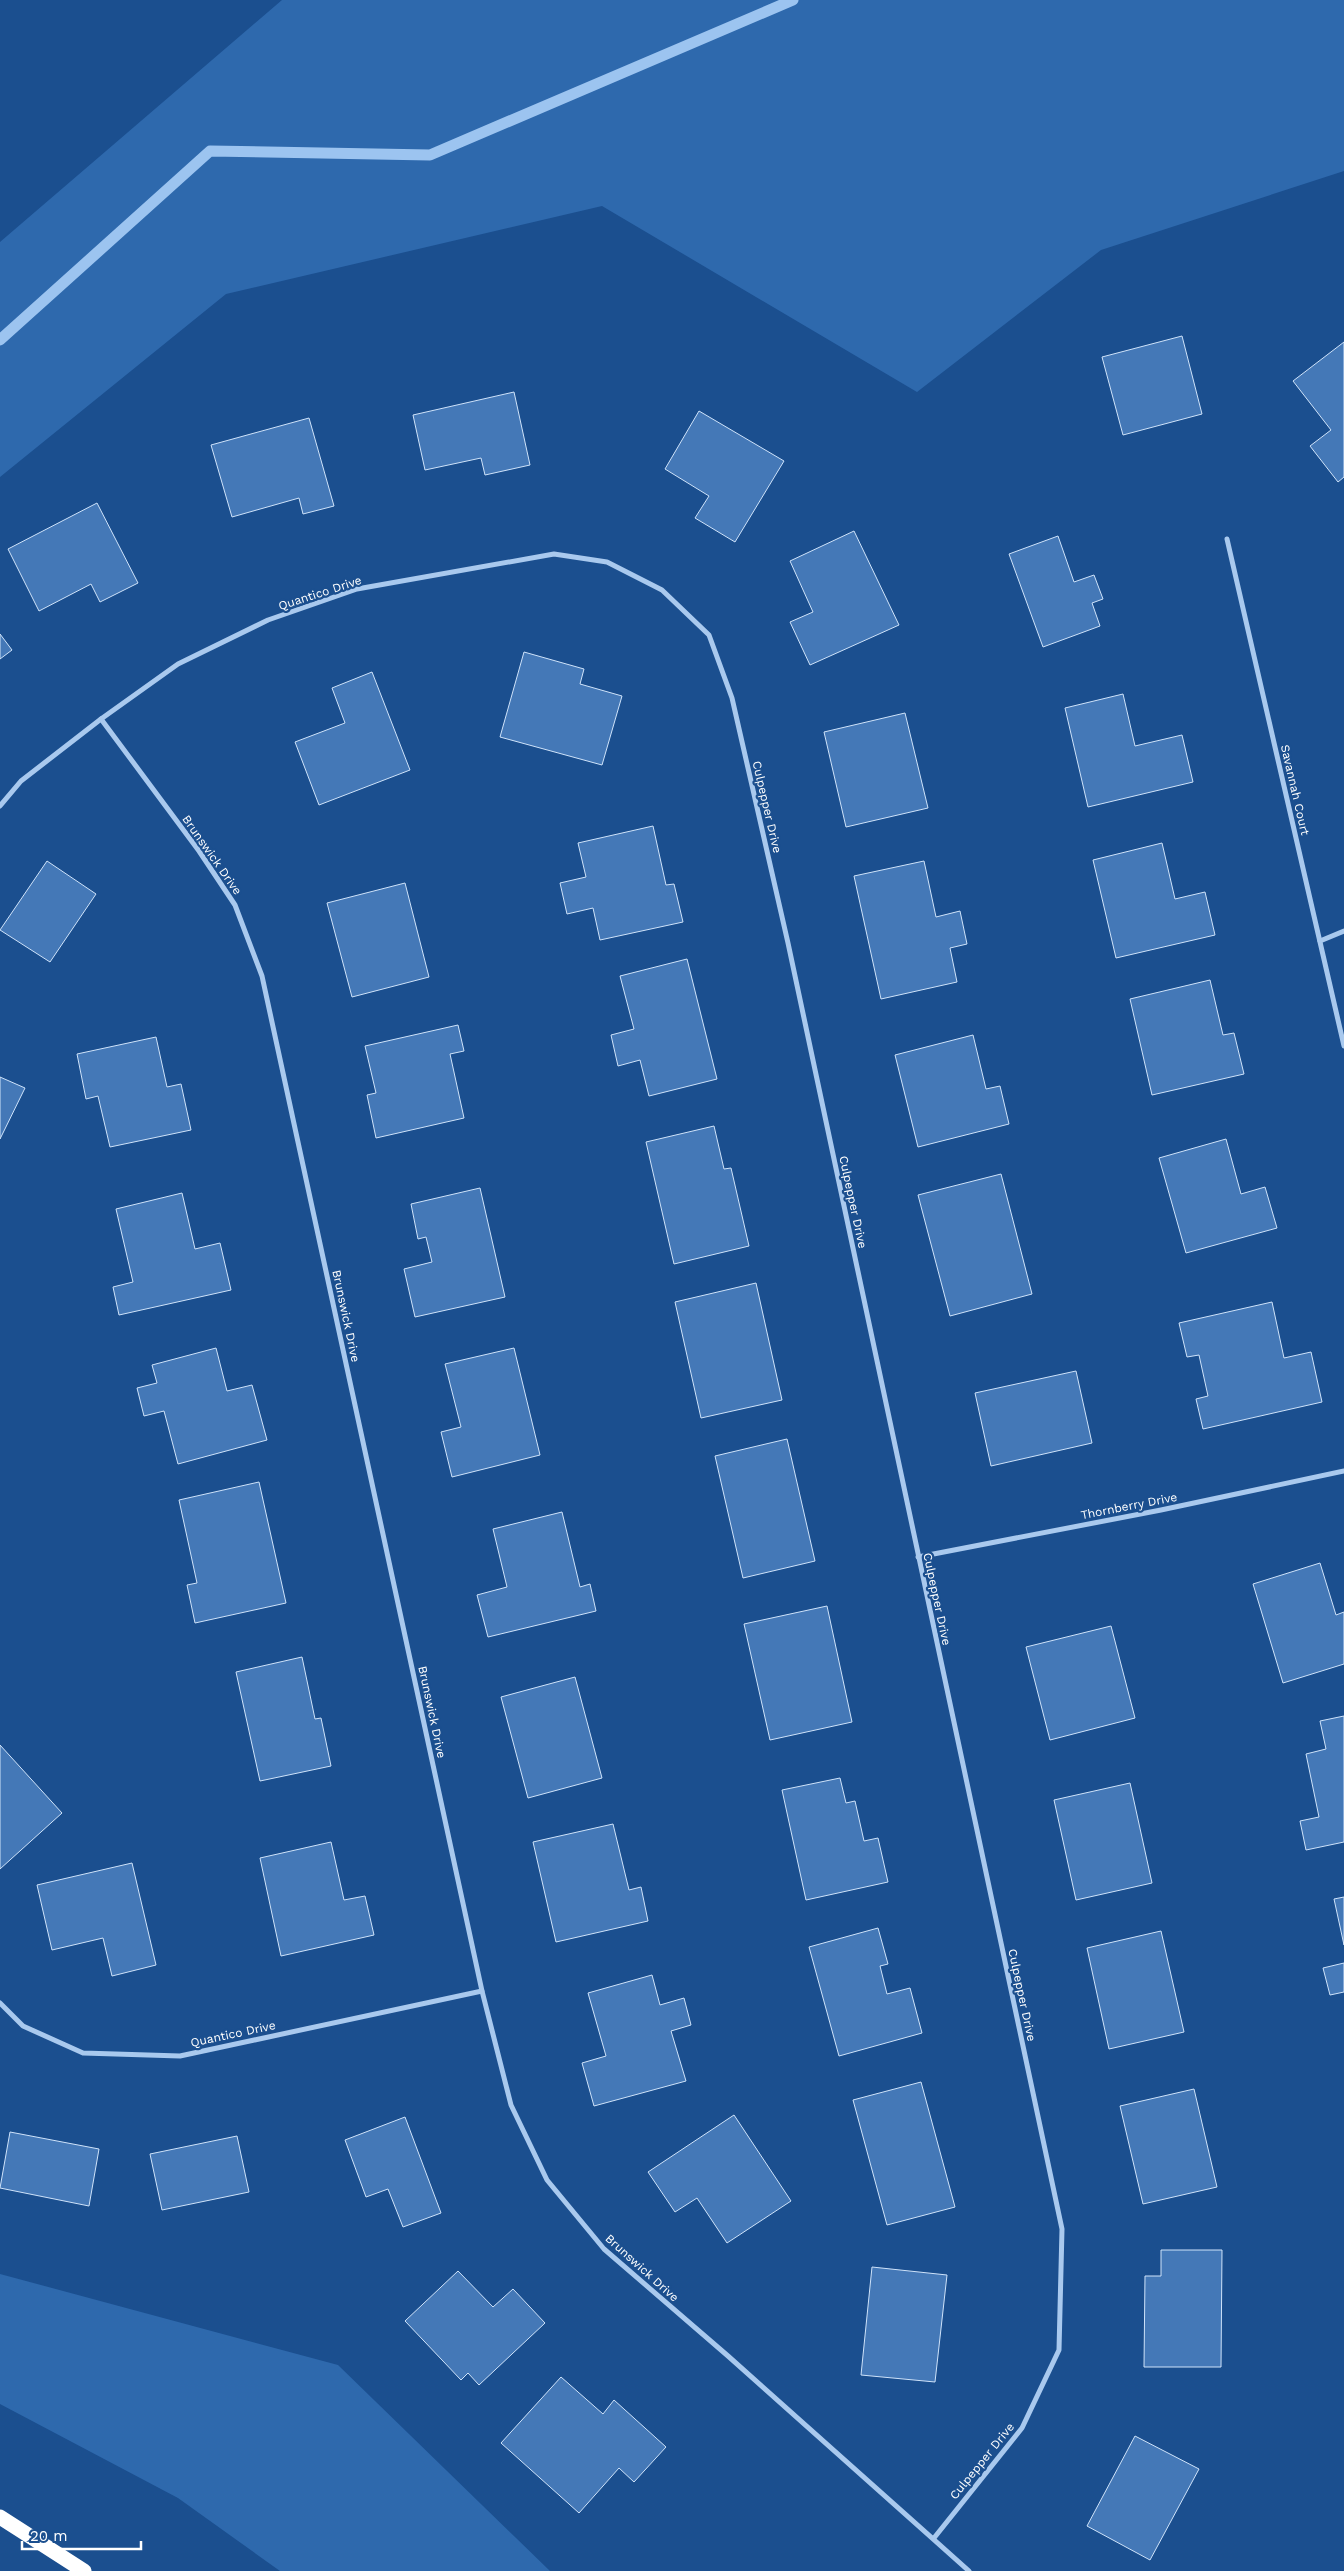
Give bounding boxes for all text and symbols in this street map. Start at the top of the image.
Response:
street label: Quantico Drive [277,573,363,613]
street label: Savannah Court [1278,743,1312,837]
street label: Culpepper Drive [750,759,784,855]
street label: Brunswick Drive [179,813,245,898]
street label: Culpepper Drive [836,1154,870,1250]
street label: Brunswick Drive [329,1269,363,1363]
street label: Thornberry Drive [1080,1490,1179,1522]
street label: Culpepper Drive [920,1551,954,1647]
street label: Brunswick Drive [415,1665,449,1759]
street label: Culpepper Drive [1005,1947,1039,2043]
street label: Quantico Drive [189,2018,277,2050]
street label: Brunswick Drive [602,2231,682,2305]
street label: Culpepper Drive [947,2420,1017,2502]
scale bar [22,2518,141,2550]
text: 20 m [30,2527,68,2545]

